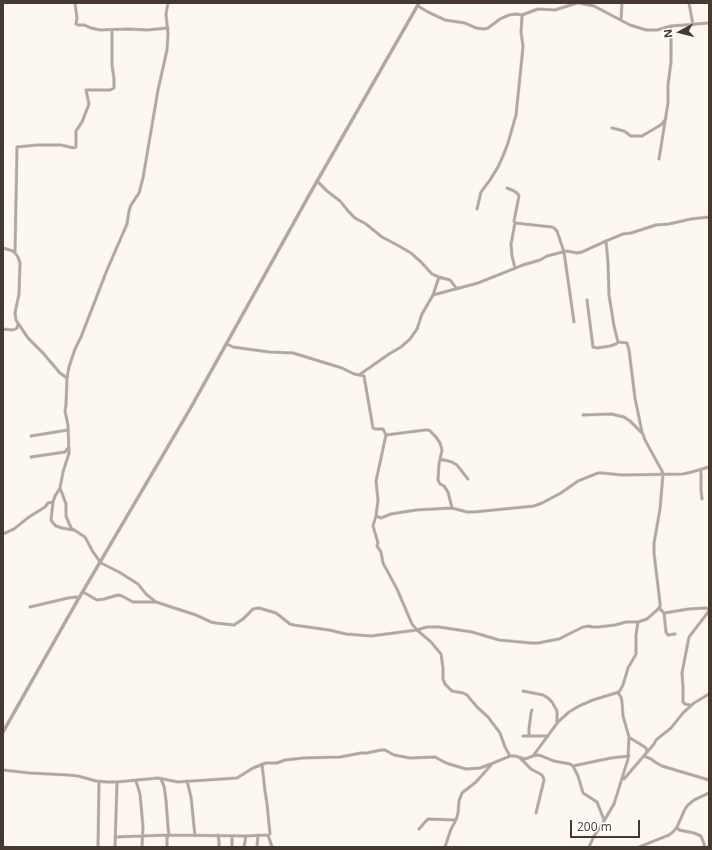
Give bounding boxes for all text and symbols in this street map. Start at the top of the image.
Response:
north arrow [660,12,700,52]
text: N [660,28,676,39]
scale bar [572,812,642,838]
text: 200 m [577,818,612,835]

